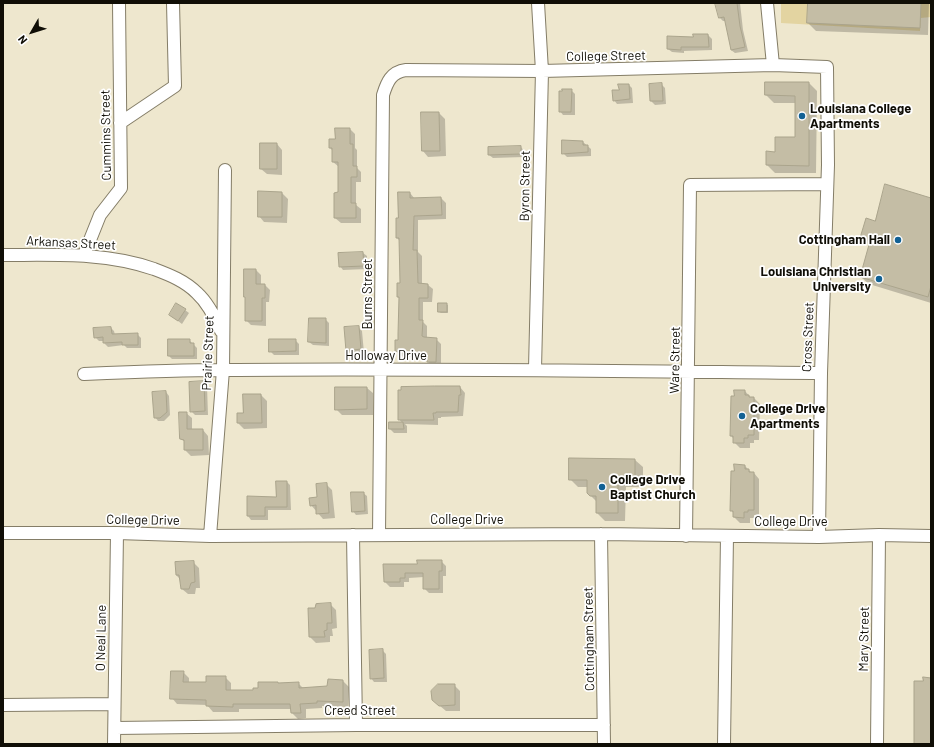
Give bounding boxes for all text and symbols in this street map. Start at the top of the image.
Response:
north arrow [12,12,52,52]
text: N [15,33,30,47]
street label: College Street [566,48,646,64]
street label: Cummins Street [97,89,115,181]
place label: Louisiana College Apartments [810,101,911,132]
marker: Louisiana College Apartments [797,111,807,121]
street label: Byron Street [517,150,533,222]
place label: Cottingham Hall [799,232,890,248]
street label: Arkansas Street [26,233,116,253]
marker: Cottingham Hall [893,235,903,245]
street label: Burns Street [360,258,376,330]
place label: Louisiana Christian University [761,264,871,295]
marker: Louisiana Christian University [874,274,884,284]
street label: Cross Street [799,302,817,372]
street label: Prairie Street [199,315,217,391]
street label: Ware Street [667,326,683,394]
street label: Holloway Drive [345,348,427,364]
place label: College Drive Apartments [750,401,825,432]
marker: College Drive Apartments [737,411,747,421]
place label: College Drive Baptist Church [610,472,696,503]
marker: College Drive Baptist Church [597,482,607,492]
street label: College Drive [106,512,180,528]
street label: College Drive [430,512,504,528]
street label: College Drive [754,514,828,530]
street label: Cottingham Street [580,587,598,691]
street label: O Neal Lane [93,605,109,671]
street label: Mary Street [856,606,872,672]
street label: Creed Street [324,703,396,719]

